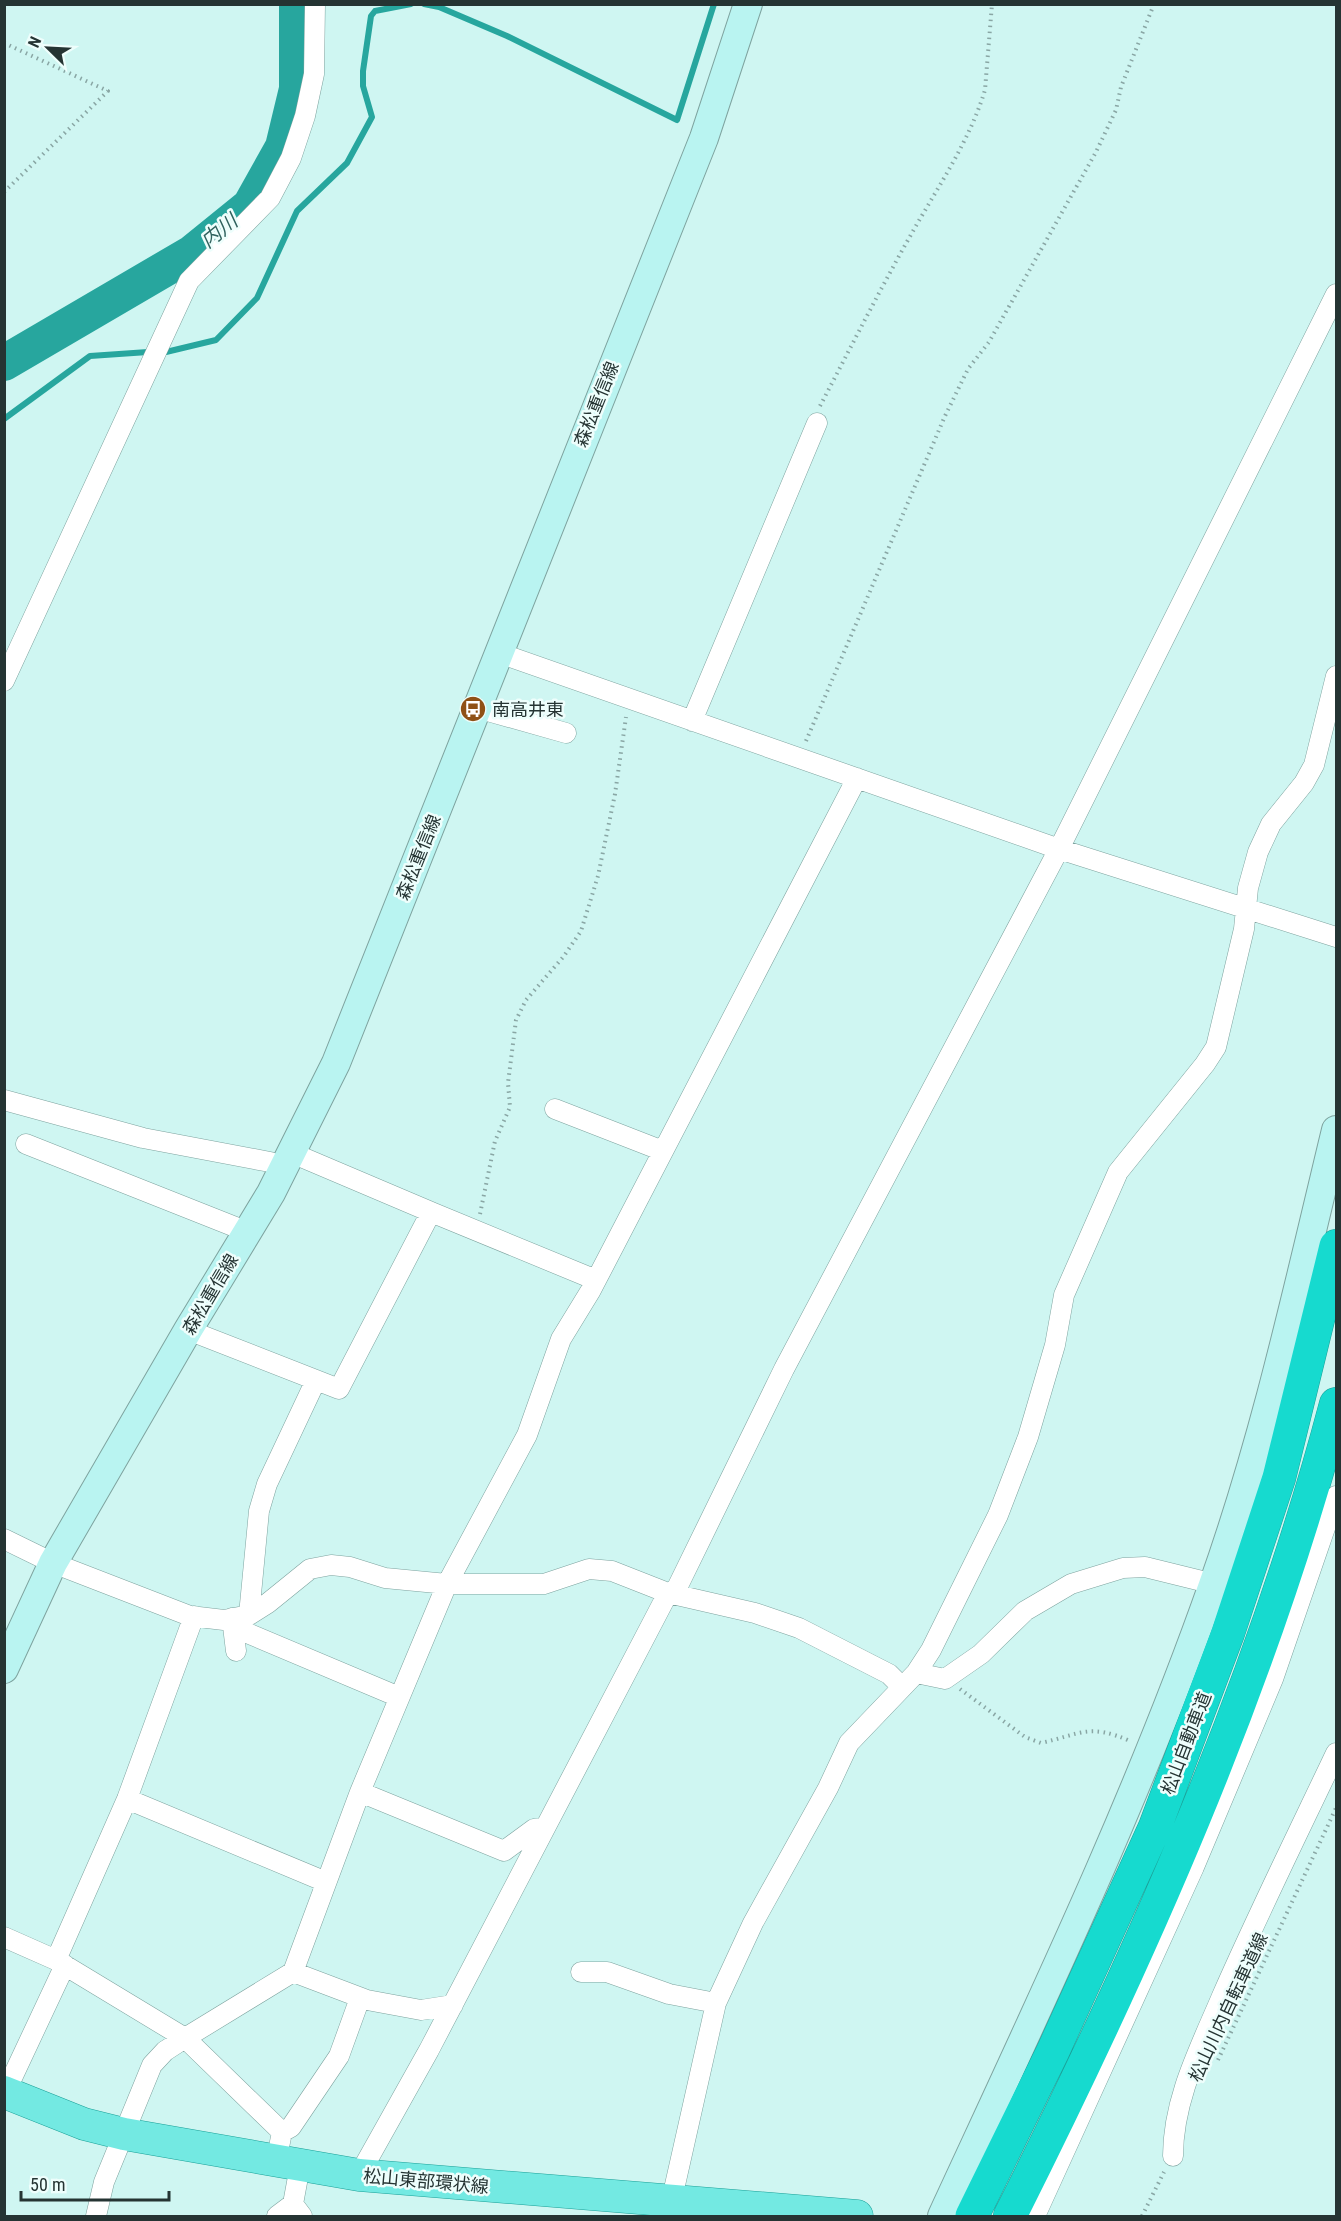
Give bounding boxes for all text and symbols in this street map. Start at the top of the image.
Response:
north arrow [18,18,78,78]
text: N [24,34,45,50]
water label: 内川 [196,208,244,253]
street label: 森松重信線 [569,358,623,450]
bus stop icon: 南高井東 [458,694,488,724]
place label: 南高井東 [492,699,564,720]
street label: 森松重信線 [391,811,445,903]
street label: 森松重信線 [178,1250,242,1338]
street label: 松山自動車道 [1157,1689,1215,1797]
street label: 松山川内自転車道線 [1184,1929,1272,2085]
scale bar [21,2164,170,2202]
street label: 松山東部環状線 [362,2165,490,2197]
text: 50 m [30,2174,65,2195]

